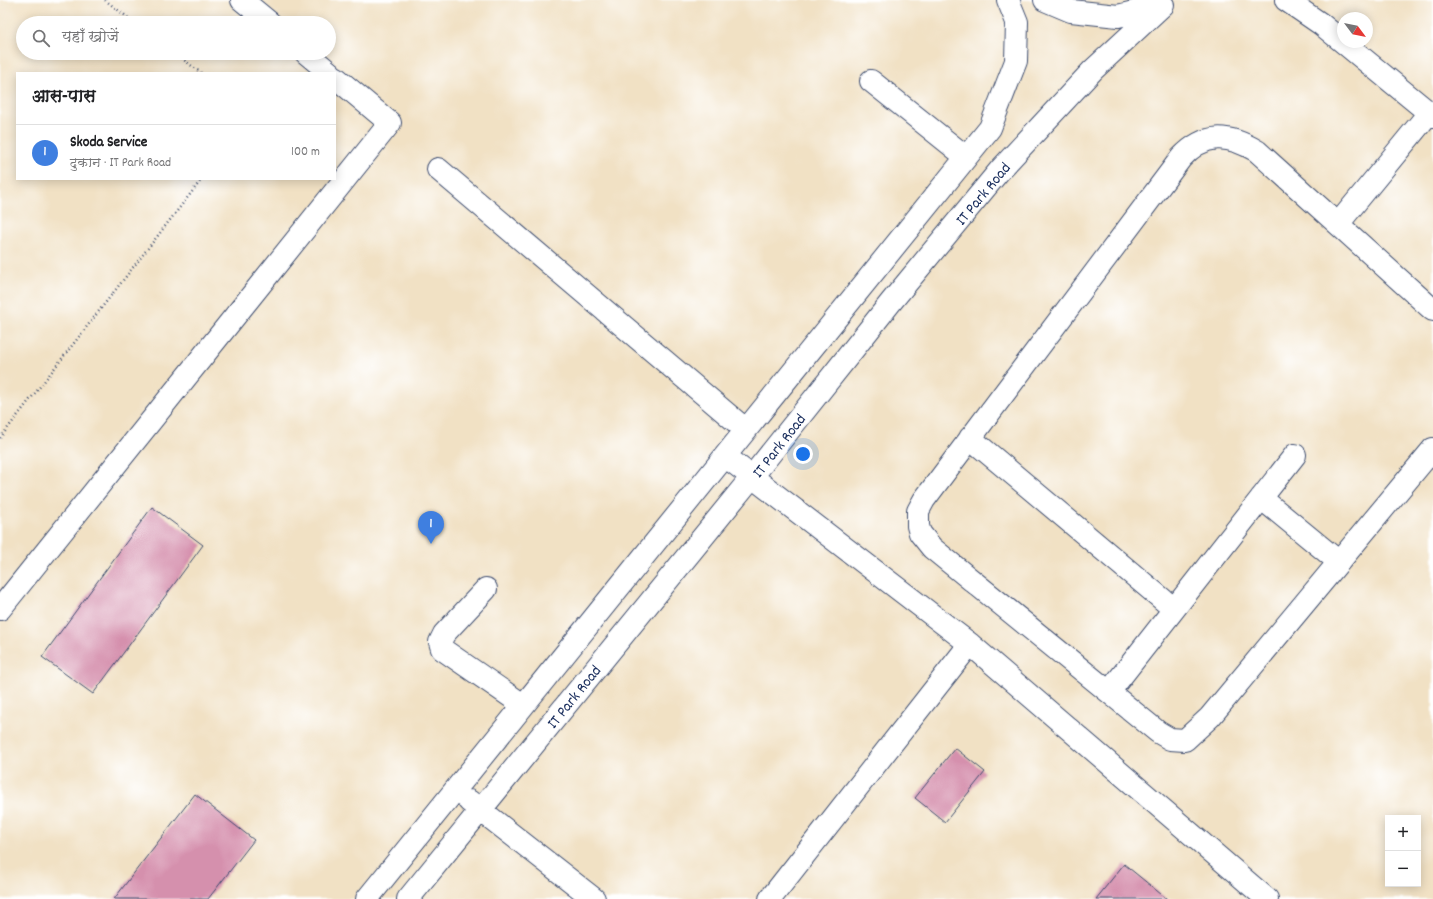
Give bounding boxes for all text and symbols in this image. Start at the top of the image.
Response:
north arrow [1337,12,1373,48]
search box [16,16,336,60]
icon: search [30,27,52,49]
text: यहाँ खोजें [62,27,119,49]
text: आस-पास [32,86,96,110]
text: Skoda Service [70,132,147,154]
text: 1 [44,143,46,162]
text: 100 m [291,143,320,162]
text: दुकान · IT Park Road [70,154,171,173]
street label: IT Park Road [951,158,1017,231]
street label: IT Park Road [748,410,812,484]
your location [793,444,813,464]
pin: 1 [418,511,444,544]
street label: IT Park Road [542,661,608,734]
map controls [1385,815,1421,887]
button: + [1385,815,1421,851]
button: − [1385,851,1421,887]

